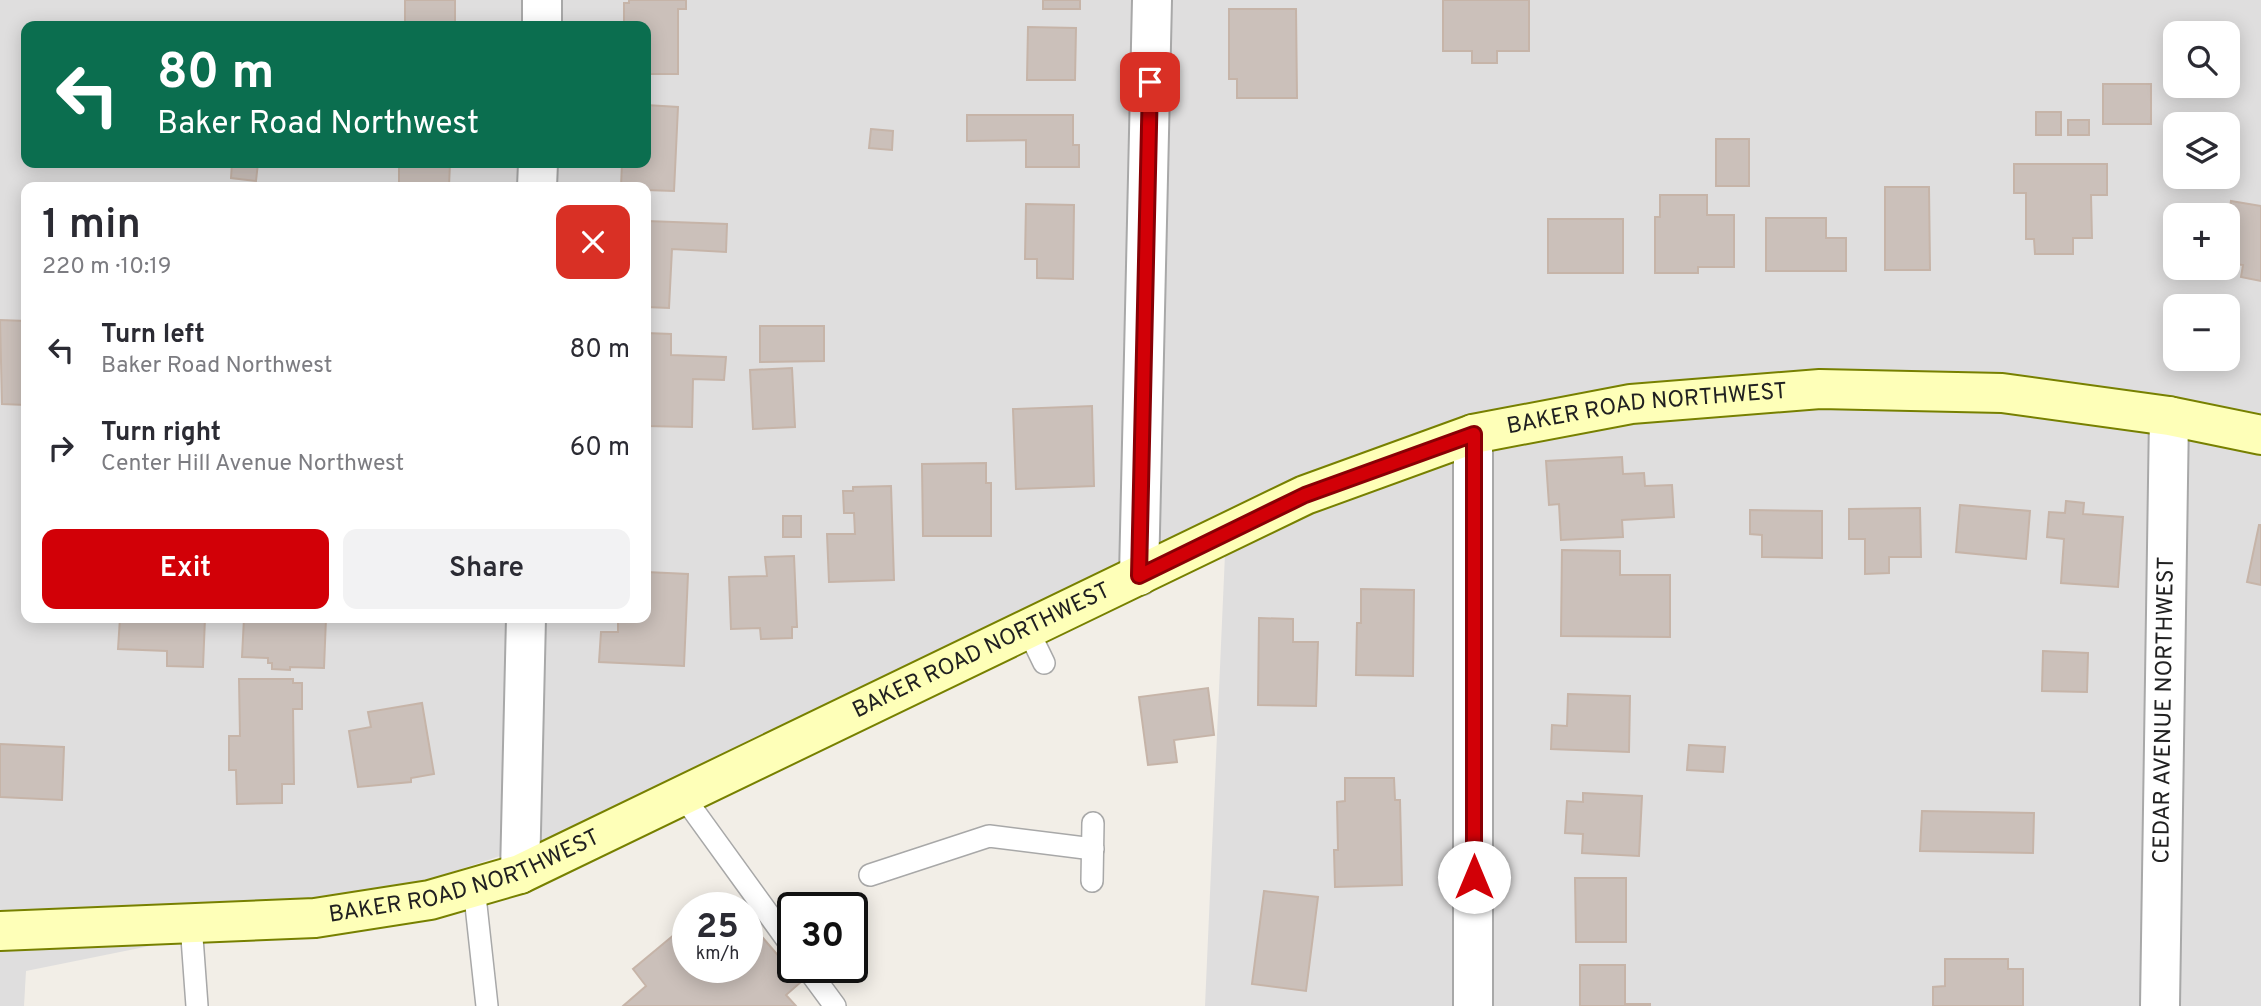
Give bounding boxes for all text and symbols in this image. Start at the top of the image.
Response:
map controls [2163,21,2240,371]
button: search [2163,21,2240,98]
text: 80 m [157,44,274,106]
icon: left [42,49,133,140]
pin [1120,52,1180,112]
icon: arrive [1131,63,1169,101]
text: Baker Road Northwest [157,105,479,145]
button: layers [2163,112,2240,189]
text: 1 min [42,200,141,253]
button: + [2163,203,2240,280]
button: close [556,205,630,279]
text: 220 m · 10:19 [42,253,171,282]
button: − [2163,294,2240,371]
text: Turn left [101,319,205,352]
icon: left [42,331,80,369]
text: 80 m [570,334,630,367]
text: Baker Road Northwest [101,352,332,381]
street label: BAKER ROAD NORTHWEST [1505,377,1788,442]
text: Turn right [101,417,221,450]
icon: right [42,429,80,467]
text: 60 m [570,432,630,465]
text: Center Hill Avenue Northwest [101,450,404,479]
button: Exit [42,529,329,609]
button: Share [343,529,630,609]
street label: CEDAR AVENUE NORTHWEST [2148,556,2181,864]
street label: BAKER ROAD NORTHWEST [848,577,1115,726]
street label: BAKER ROAD NORTHWEST [327,823,605,930]
position arrow [1437,840,1511,914]
speed limit sign: 30 [777,892,868,983]
text: 25 [696,906,739,950]
text: km/h [696,943,739,966]

